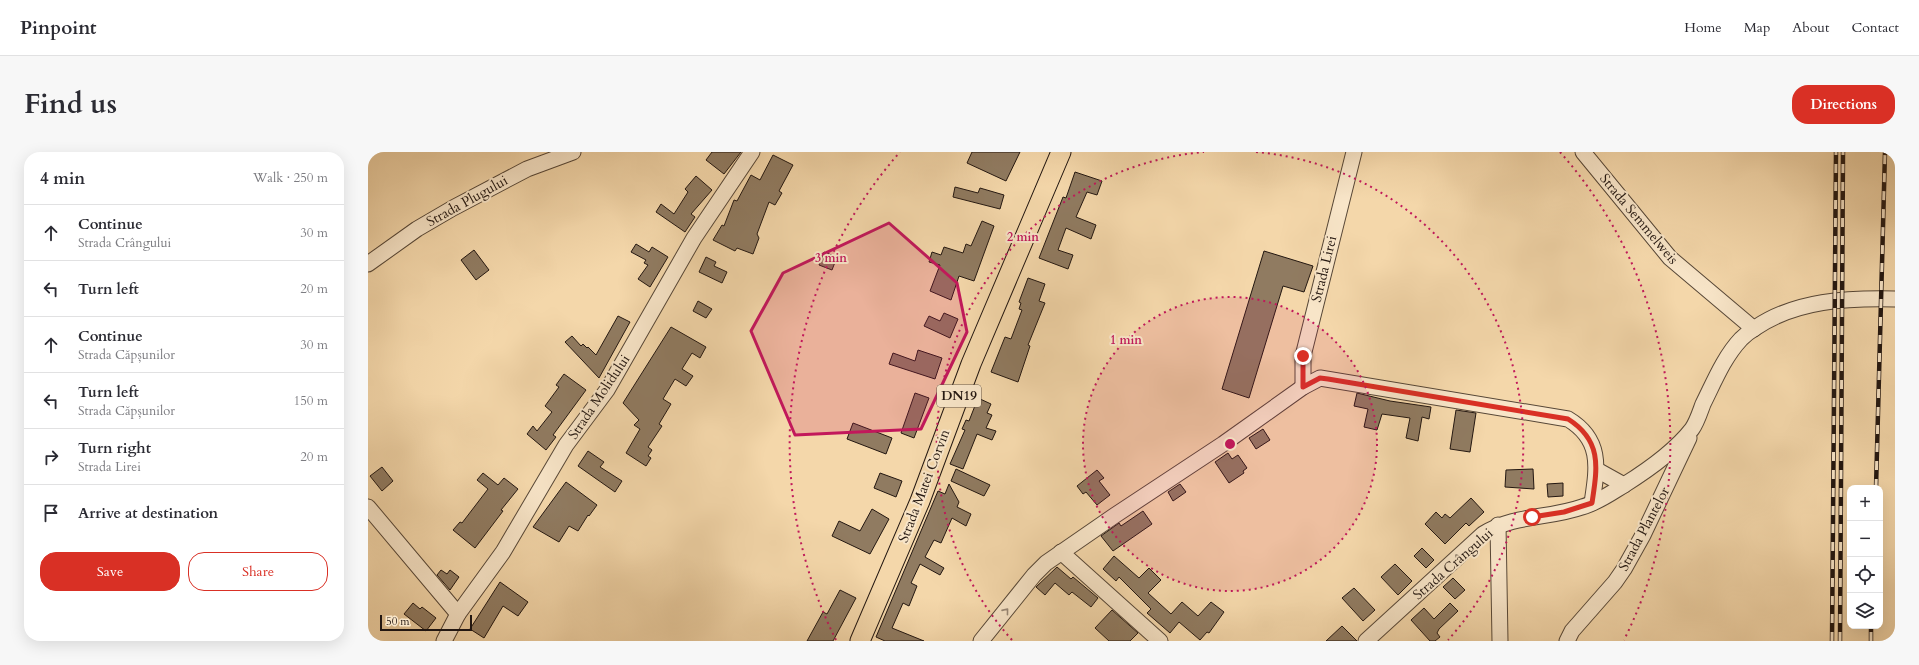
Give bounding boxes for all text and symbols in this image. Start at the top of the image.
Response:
text: Pinpoint [20,15,97,41]
text: Home [1684,18,1722,37]
text: Map [1744,18,1770,37]
text: About [1792,18,1829,37]
text: Contact [1851,18,1899,37]
text: Find us [24,85,117,123]
button: Directions [1792,85,1895,124]
text: 4 min [40,167,85,190]
text: Walk · 250 m [253,169,328,187]
street label: Strada Semmelweis [1595,170,1683,269]
street label: Strada Plugului [423,171,511,231]
text: Continue [78,214,143,234]
icon: ahead [40,222,62,244]
text: 30 m [300,224,328,242]
text: 2 min [1007,229,1039,245]
text: Strada Crângului [78,234,171,252]
street label: Strada Lirei [1307,234,1341,304]
text: 3 min [815,250,847,266]
icon: left [40,278,62,300]
text: Turn left [78,279,139,299]
text: 20 m [300,280,328,298]
text: Continue [78,326,143,346]
text: 1 min [1110,332,1142,348]
icon: ahead [40,334,62,356]
text: 30 m [300,336,328,354]
text: Strada Căpșunilor [78,346,175,364]
route end [1294,347,1312,365]
street label: Strada Molidului [564,351,634,443]
text: Turn left [78,382,139,402]
road number: DN19 [937,385,981,407]
icon: left [40,390,62,412]
text: 150 m [294,392,328,410]
text: Strada Căpșunilor [78,402,175,420]
street label: Strada Matei Corvin [894,427,954,545]
centre of rings [1223,437,1237,451]
text: Turn right [78,438,151,458]
icon: right [40,446,62,468]
text: 20 m [300,448,328,466]
text: Strada Lirei [78,458,141,476]
street label: Strada Plantelor [1614,483,1675,574]
map controls [1847,485,1883,629]
button: + [1847,485,1883,521]
icon: arrive [40,502,62,524]
text: Arrive at destination [78,503,218,523]
route start [1523,508,1541,526]
button: − [1847,521,1883,557]
street label: Strada Crângului [1409,524,1497,604]
button: Save [40,552,180,591]
button: Share [188,552,328,591]
button: locate [1847,557,1883,593]
button: layers [1847,593,1883,629]
one-way arrow [1001,608,1008,615]
scale bar [380,613,472,632]
text: 50 m [386,614,410,629]

